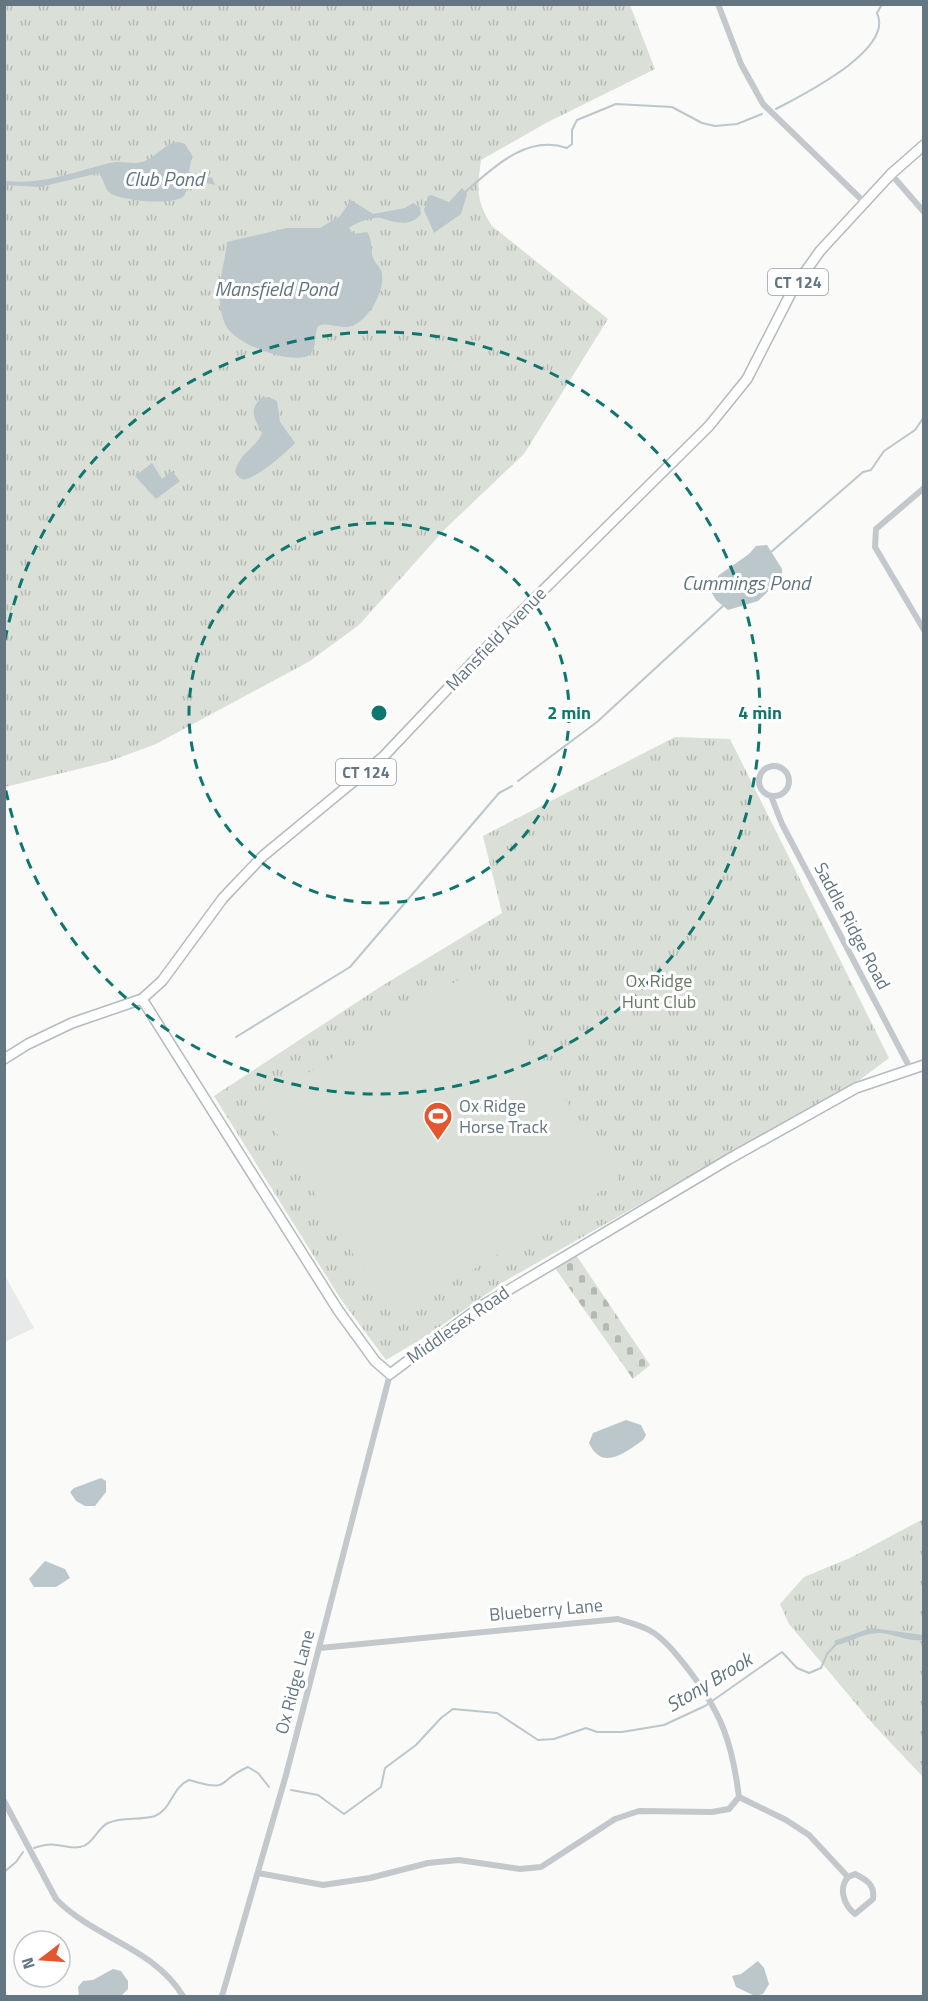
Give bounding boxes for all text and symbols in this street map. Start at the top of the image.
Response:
water label: Club Pond [124,163,206,194]
road number: CT 124 [768,269,828,295]
water label: Mansfield Pond [214,273,340,304]
water label: Cummings Pond [682,567,812,598]
street label: Mansfield Avenue [439,581,552,697]
text: 2 min [547,699,591,726]
text: 4 min [738,699,782,726]
centre of rings [369,703,389,723]
road number: CT 124 [336,759,396,785]
street label: Saddle Ridge Road [807,857,897,994]
park label: Ox Ridge Hunt Club [622,967,696,1015]
place label: Ox Ridge Horse Track [459,1092,548,1140]
sports icon: Ox Ridge Horse Track [422,1100,454,1142]
street label: Middlesex Road [401,1279,515,1370]
street label: Blueberry Lane [488,1591,604,1628]
street label: Ox Ridge Lane [268,1627,321,1737]
water label: Stony Brook [660,1643,760,1720]
north arrow [12,1929,72,1989]
text: N [15,1955,41,1972]

